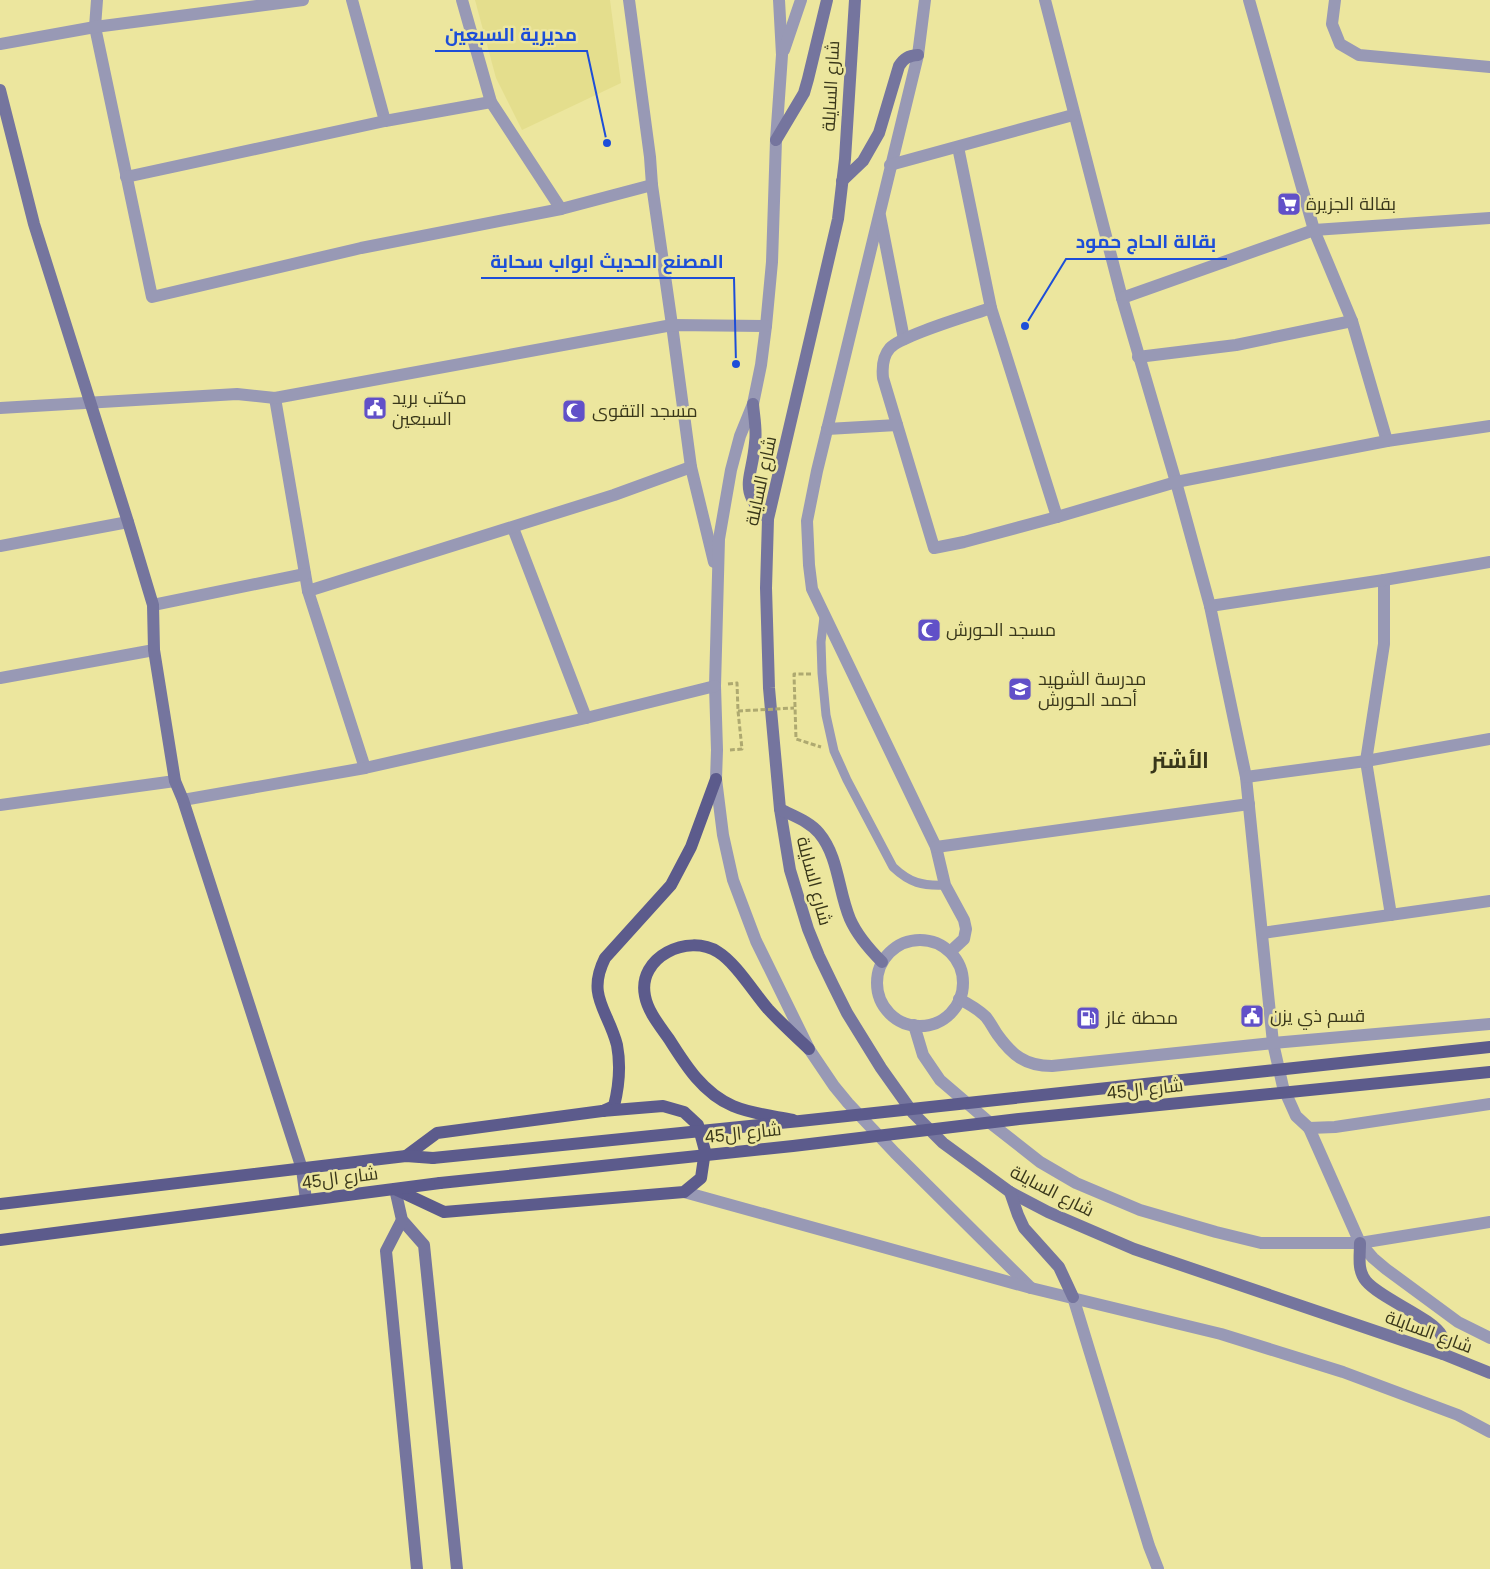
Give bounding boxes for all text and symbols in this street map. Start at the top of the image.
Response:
callout: مديرية السبعين [435,17,587,51]
text: مديرية السبعين [445,24,577,46]
street label: شارع السايلة [819,40,845,132]
supermarket icon: بقالة الجزيرة [1276,191,1302,217]
place label: بقالة الجزيرة [1306,194,1396,215]
callout: بقالة الحاج حمود [1066,225,1227,259]
text: بقالة الحاج حمود [1076,231,1216,255]
callout: المصنع الحديث ابواب سحابة [481,244,734,278]
text: المصنع الحديث ابواب سحابة [490,251,724,275]
place label: مكتب بريد السبعين [392,388,466,430]
public building icon: مكتب بريد السبعين [362,395,388,421]
mosque icon: مسجد التقوى [561,398,587,424]
place label: مسجد التقوى [592,401,698,422]
street label: شارع السايلة [742,434,782,528]
mosque icon: مسجد الحورش [916,617,942,643]
place label: مسجد الحورش [946,620,1056,641]
place label: مدرسة الشهيد أحمد الحورش [1038,669,1146,711]
school or university icon: مدرسة الشهيد أحمد الحورش [1007,676,1033,702]
district label: الأشتر [1150,748,1209,774]
street label: شارع السايلة [791,834,835,928]
public building icon: قسم ذي يزن [1239,1003,1265,1029]
fuel station icon: محطة غاز [1075,1005,1101,1031]
place label: قسم ذي يزن [1270,1006,1365,1030]
place label: محطة غاز [1105,1008,1178,1029]
street label: شارع ال45 [1106,1075,1184,1105]
street label: شارع ال45 [704,1119,782,1149]
street label: شارع السايلة [1006,1161,1097,1222]
street label: شارع ال45 [301,1163,380,1195]
street label: شارع السايلة [1382,1307,1475,1359]

